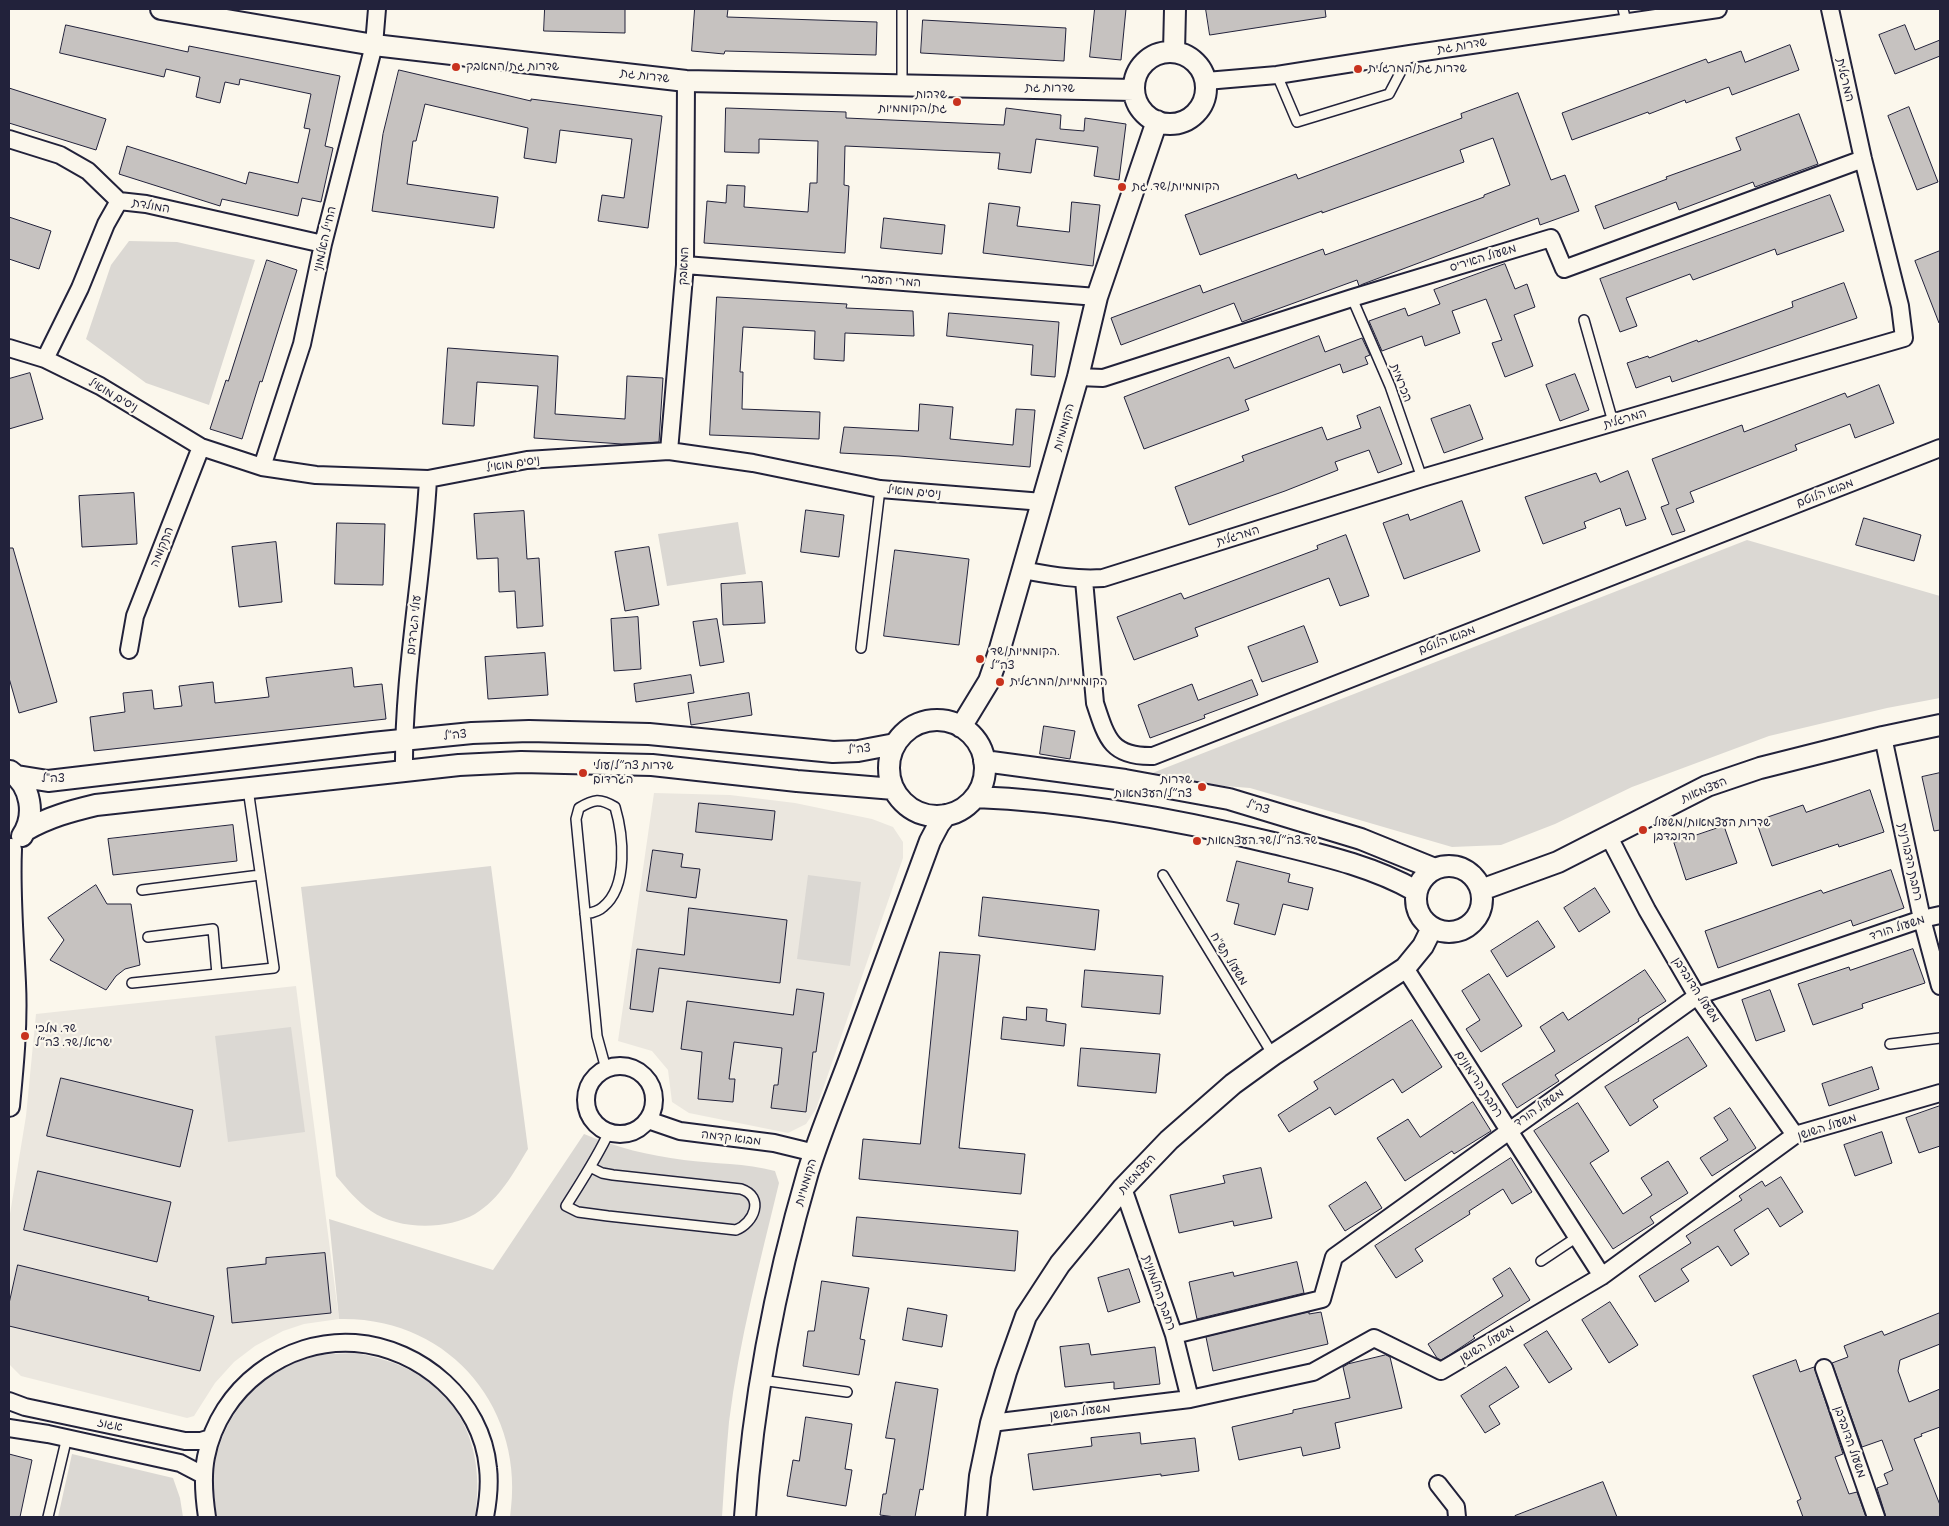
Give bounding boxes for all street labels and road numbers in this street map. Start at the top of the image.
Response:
street label: שדרות גת [1436,35,1488,57]
street label: המרגלית [1833,57,1857,103]
street label: שדרות גת [619,66,671,86]
street label: שדרות גת [1025,80,1075,96]
street label: המולדת [131,196,171,216]
street label: החייל האלמוני [310,205,340,273]
street label: משעול האיריס [1448,241,1518,275]
street label: המאבק [676,246,692,286]
street label: המרי העברי [860,272,922,290]
street label: הכרמית [1387,362,1415,404]
street label: ניסים מואיל [86,375,140,415]
street label: הקוממיות [1050,402,1078,452]
street label: המרגלית [1602,406,1648,432]
street label: ניסים מואיל [485,453,541,475]
street label: מבוא הלוטם [1795,476,1855,510]
street label: ניסים מואיל [886,482,942,502]
street label: המרגלית [1215,523,1261,549]
street label: התקומה [147,525,177,569]
street label: עולי הגרדום [404,594,424,656]
street label: מבוא הלוטם [1417,623,1477,657]
street label: צה"ל [443,727,467,743]
street label: צה"ל [847,741,871,757]
street label: צה"ל [41,772,65,786]
street label: העצמאות [1679,774,1729,806]
street label: צה"ל [1245,797,1271,817]
street label: רחבת הדבורנית [1895,822,1925,902]
street label: משעול הורד [1867,912,1927,944]
street label: משעול תש"ח [1207,930,1251,988]
street label: משעול הדובדבן [1669,954,1723,1026]
street label: רחבת הרימונים [1452,1048,1506,1120]
street label: משעול הורד [1511,1086,1567,1130]
street label: משעול השושן [1796,1111,1858,1143]
street label: מבוא קדמה [700,1127,762,1149]
street label: העצמאות [1115,1151,1159,1197]
street label: הקוממיות [792,1157,820,1207]
street label: רחבת החלמונית [1139,1253,1179,1333]
street label: משעול השושן [1457,1322,1517,1366]
street label: משעול השושן [1049,1401,1111,1423]
street label: משעול הדובדבן [1831,1404,1869,1480]
street label: אגוז [96,1415,124,1435]

